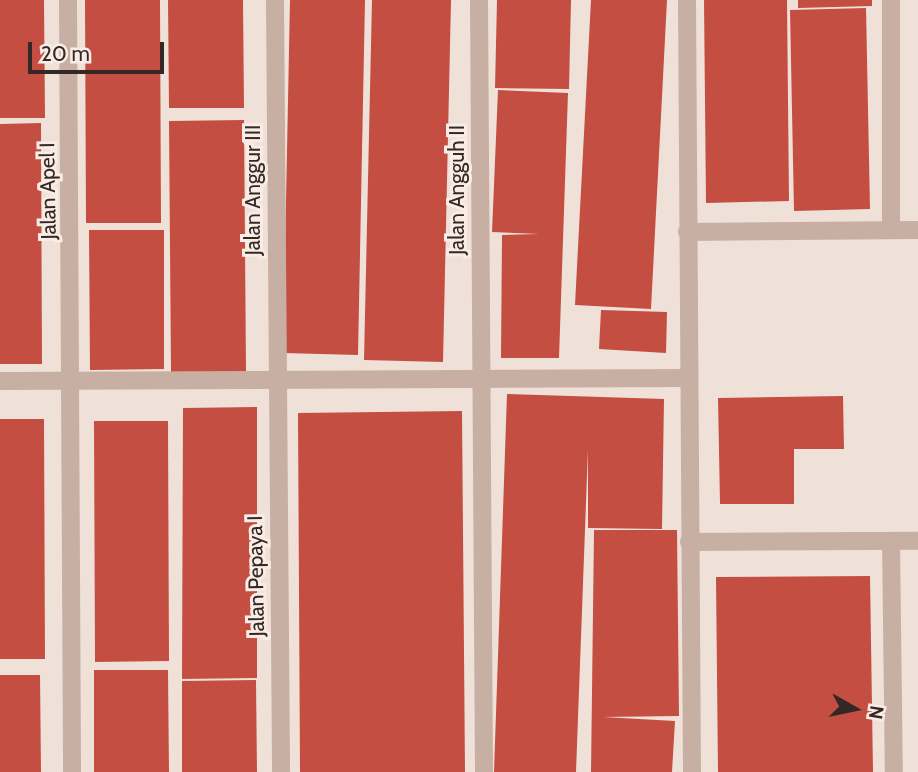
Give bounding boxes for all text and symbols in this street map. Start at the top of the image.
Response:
scale bar [32,28,168,72]
text: 20 m [41,41,90,66]
street label: Jalan Anggur III [240,125,266,255]
street label: Jalan Angguh II [444,125,470,255]
street label: Jalan Apel I [35,142,61,240]
street label: Jalan Pepaya I [242,515,270,637]
north arrow [820,674,890,744]
text: N [864,704,889,721]

